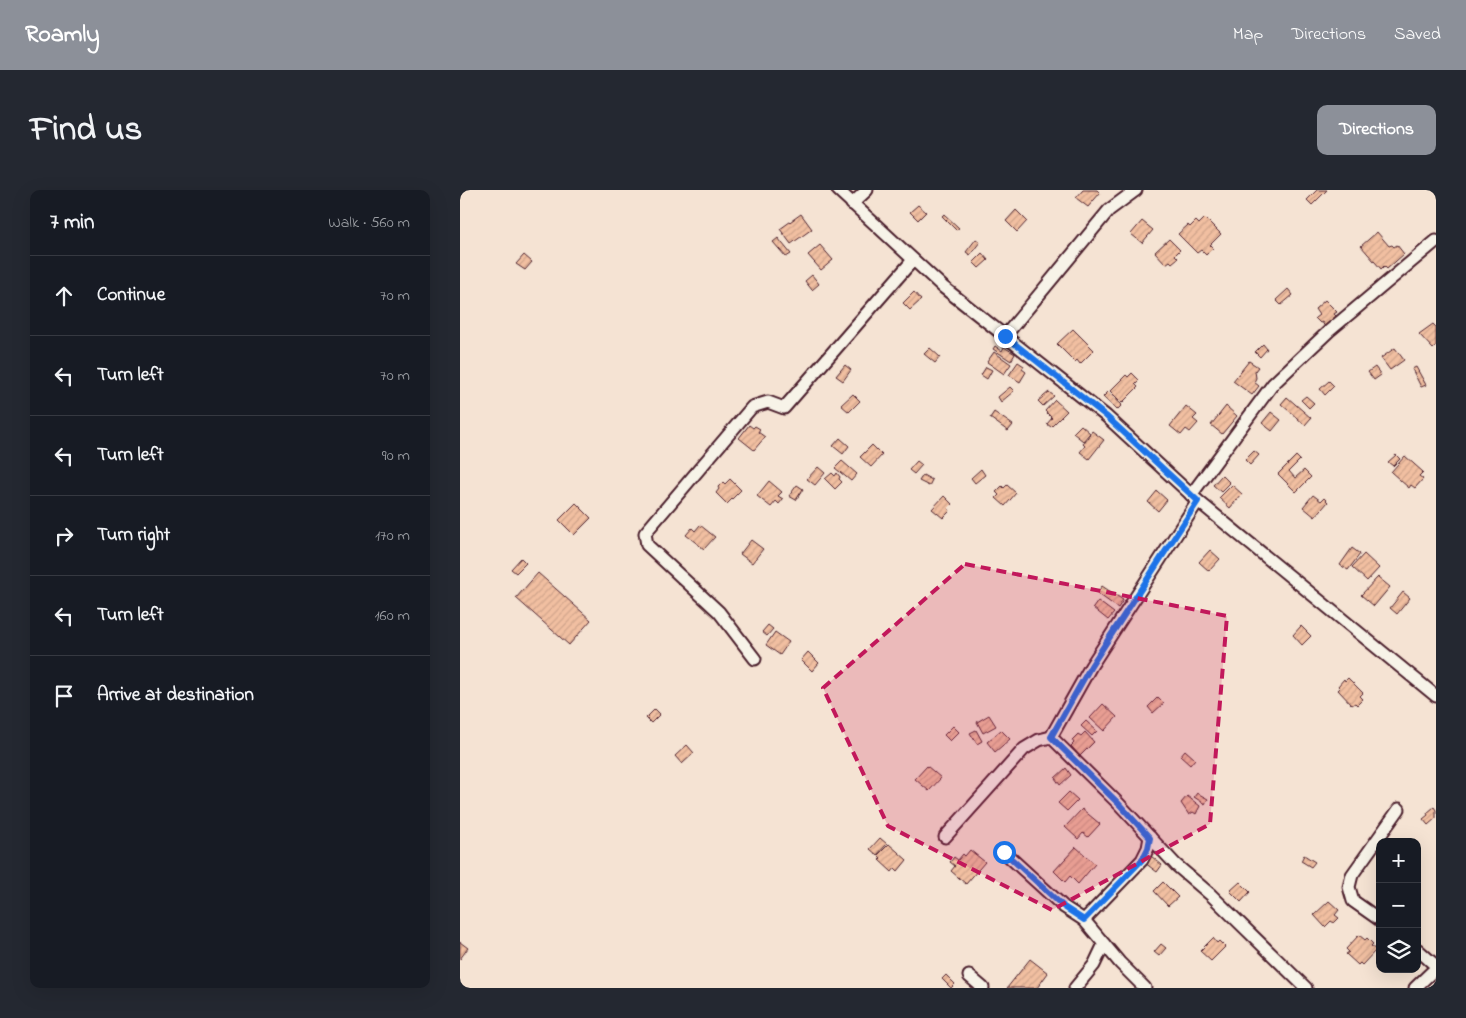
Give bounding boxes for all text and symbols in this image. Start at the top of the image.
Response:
text: Roamly [25,18,100,53]
text: Map [1233,22,1263,48]
text: Directions [1291,22,1366,48]
text: Saved [1394,22,1441,48]
text: Find us [30,105,142,156]
button: Directions [1317,105,1436,155]
text: 7 min [50,208,94,238]
text: Walk · 560 m [328,211,410,235]
icon: ahead [50,282,78,310]
text: Continue [97,282,165,309]
text: 70 m [380,284,410,308]
route end [994,325,1017,348]
icon: left [50,362,78,390]
text: Turn left [97,362,164,389]
text: 70 m [380,364,410,388]
icon: left [50,442,78,470]
text: Turn left [97,442,164,469]
text: 90 m [382,444,410,468]
icon: right [50,522,78,550]
text: Turn right [97,522,170,549]
text: 170 m [375,524,410,548]
icon: left [50,602,78,630]
text: Turn left [97,602,164,629]
text: 160 m [375,604,410,628]
icon: arrive [50,682,78,710]
text: Arrive at destination [97,682,254,709]
map controls [1376,838,1421,973]
button: + [1376,838,1421,883]
route start [993,841,1016,864]
button: − [1376,883,1421,928]
button: layers [1376,928,1421,973]

